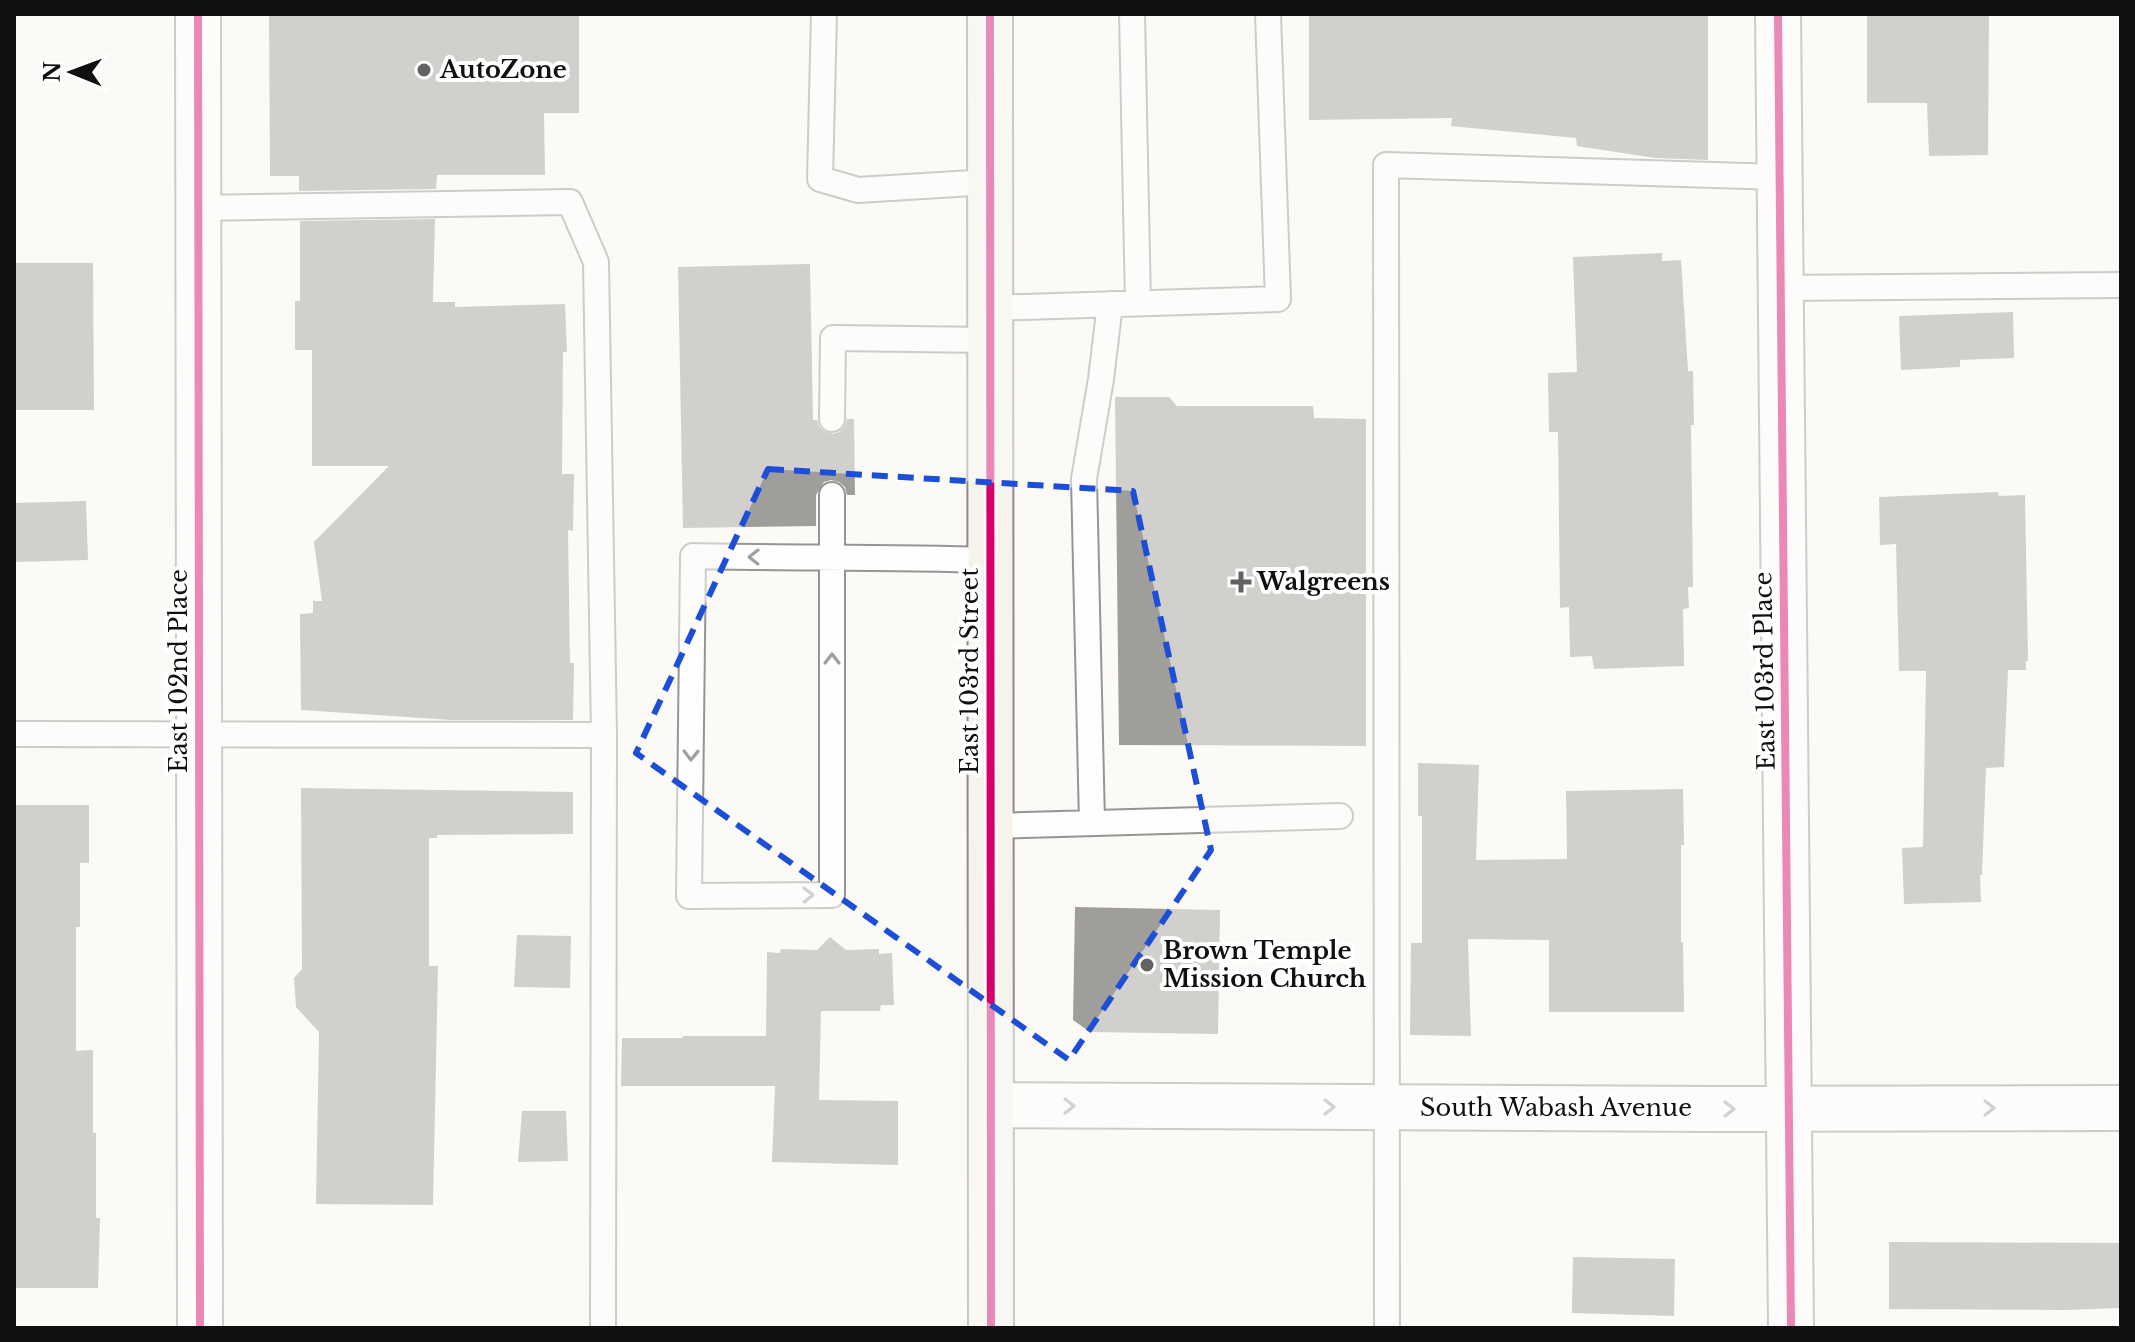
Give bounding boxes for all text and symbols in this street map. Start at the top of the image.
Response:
north arrow [32,32,112,112]
place label: AutoZone [439,55,567,84]
text: N [39,61,66,82]
marker: AutoZone [415,61,433,79]
one-way arrow [747,548,760,566]
place label: Walgreens [1256,567,1390,596]
street label: East 103rd Street [955,568,984,774]
street label: East 102nd Place [164,569,193,773]
street label: East 103rd Place [1748,571,1781,771]
marker: Walgreens [1232,573,1250,591]
one-way arrow [823,652,841,665]
one-way arrow [682,749,700,762]
one-way arrow [802,886,815,904]
place label: Brown Temple Mission Church [1163,936,1366,993]
marker: Brown Temple Mission Church [1138,956,1156,974]
street label: South Wabash Avenue [1420,1093,1692,1122]
one-way arrow [1063,1097,1076,1114]
one-way arrow [1323,1098,1336,1116]
one-way arrow [1983,1099,1996,1117]
one-way arrow [1723,1100,1736,1118]

